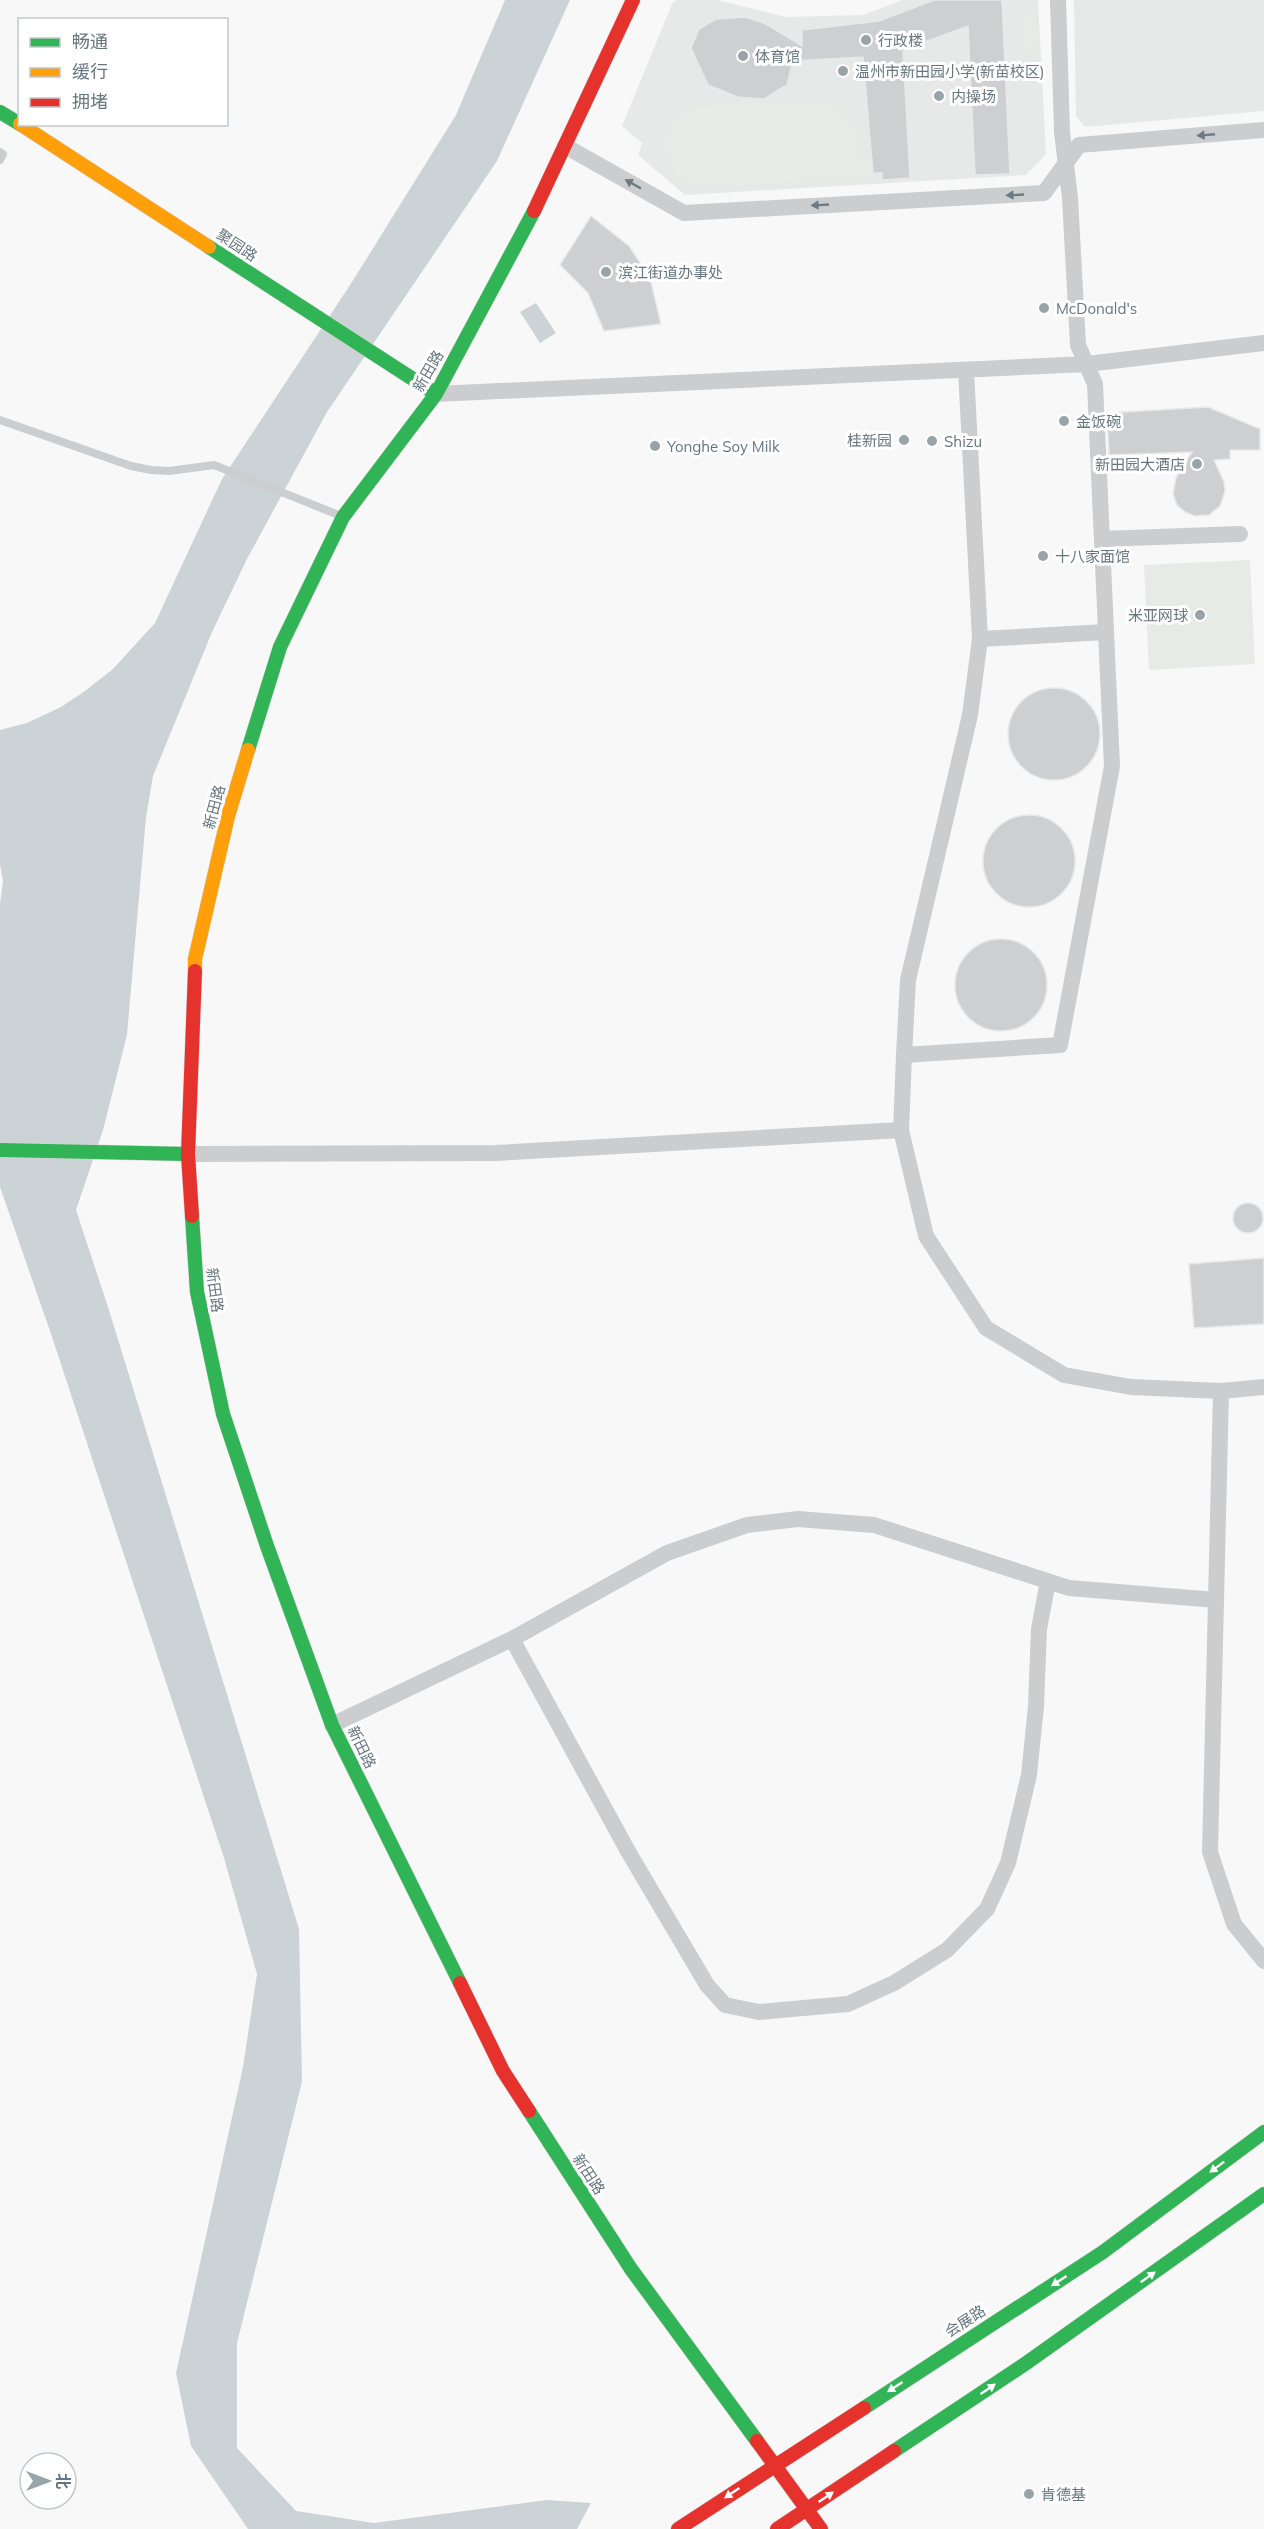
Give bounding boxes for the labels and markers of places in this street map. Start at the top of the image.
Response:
place label: 行政楼 [878,31,923,50]
marker: 行政楼 [859,33,873,47]
place label: 体育馆 [755,47,800,66]
marker: 体育馆 [736,49,750,63]
place label: 温州市新田园小学(新苗校区) [855,62,1045,81]
marker: 温州市新田园小学(新苗校区) [836,64,850,78]
place label: 内操场 [951,87,996,106]
marker: 内操场 [932,89,946,103]
place label: 滨江街道办事处 [618,263,723,282]
marker: 滨江街道办事处 [599,265,613,279]
place label: McDonald's [1056,299,1137,318]
marker: McDonald's [1037,301,1051,315]
place label: 金饭碗 [1076,412,1121,431]
marker: 金饭碗 [1057,414,1071,428]
place label: 桂新园 [847,431,892,450]
place label: Shizu [944,432,982,451]
marker: 桂新园 [897,433,911,447]
marker: Shizu [925,434,939,448]
place label: Yonghe Soy Milk [666,437,780,456]
marker: Yonghe Soy Milk [648,439,662,453]
place label: 新田园大酒店 [1095,455,1185,474]
marker: 新田园大酒店 [1190,457,1204,471]
place label: 十八家面馆 [1055,547,1130,566]
marker: 十八家面馆 [1036,549,1050,563]
place label: 米亚网球 [1128,606,1189,625]
marker: 米亚网球 [1193,608,1207,622]
place label: 肯德基 [1041,2485,1086,2504]
marker: 肯德基 [1022,2487,1036,2501]

